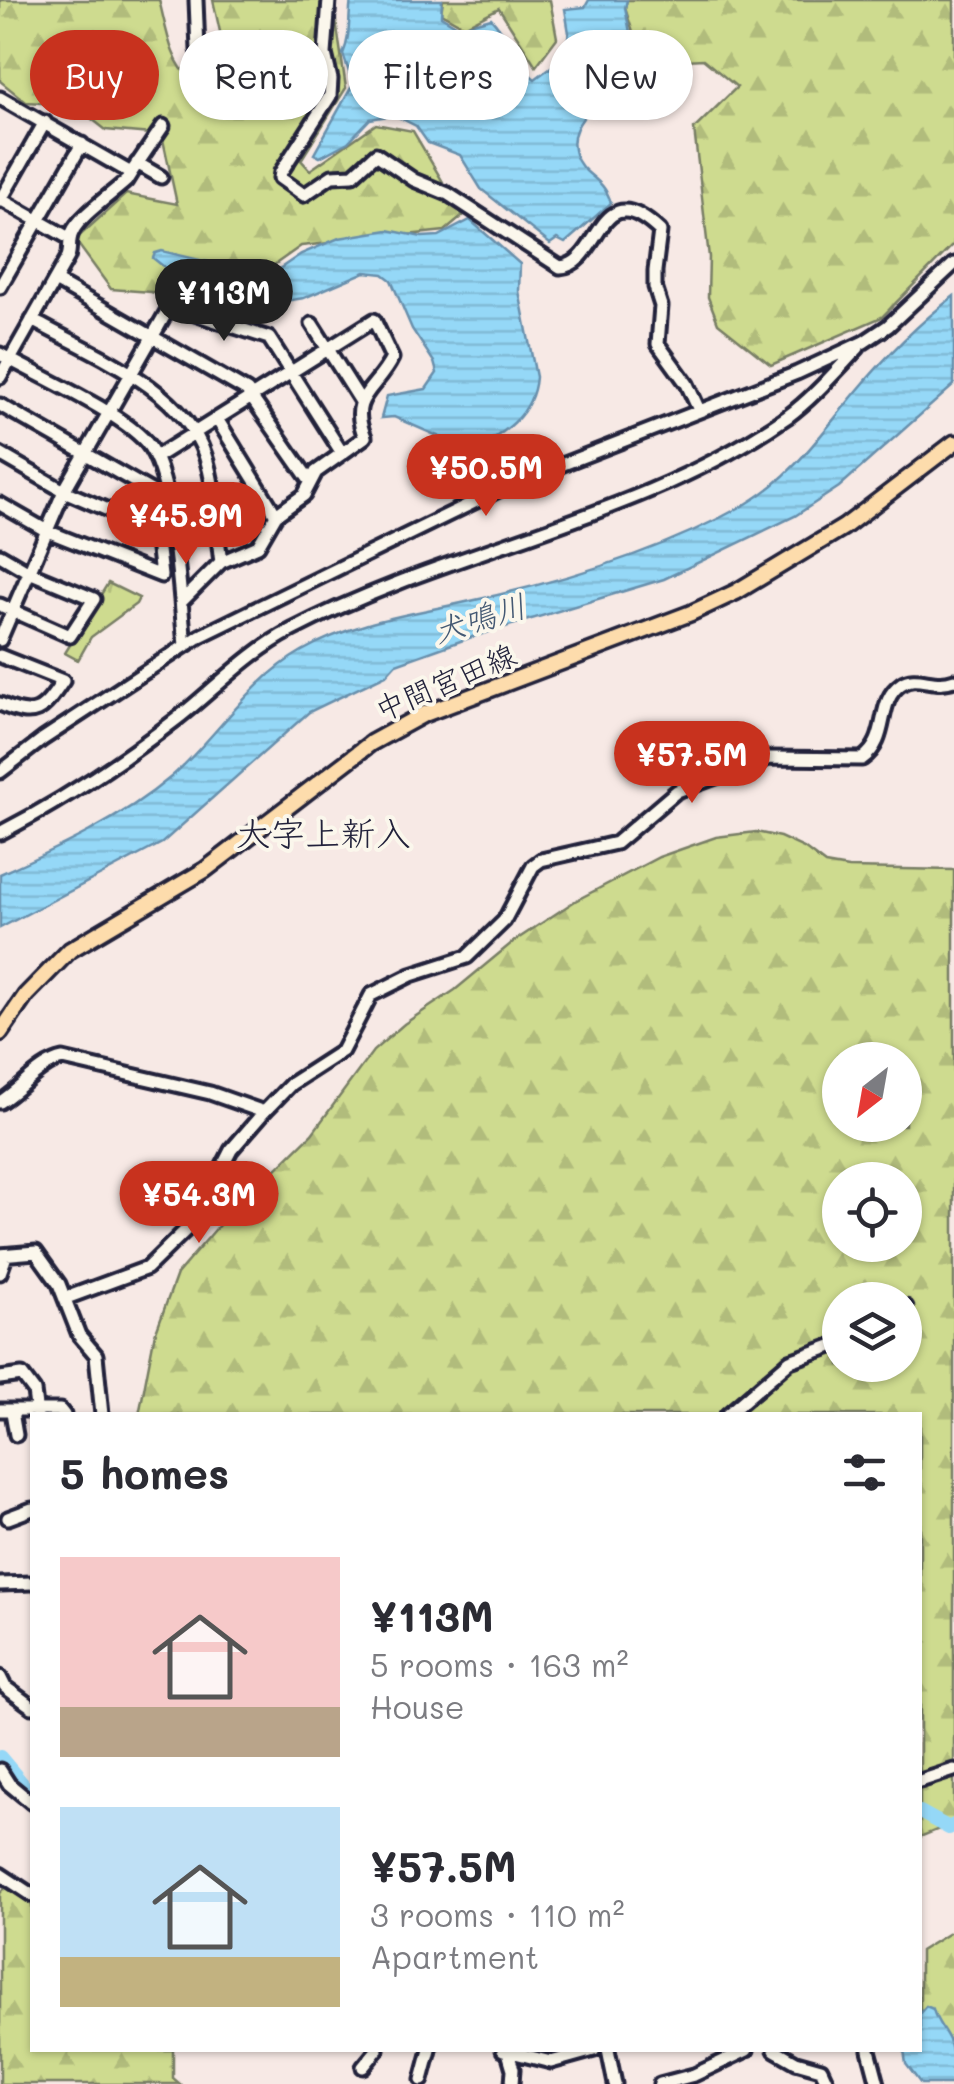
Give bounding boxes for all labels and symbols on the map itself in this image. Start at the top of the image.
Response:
pin: ¥113M [154,259,294,344]
pin: ¥50.5M [405,434,567,519]
pin: ¥45.9M [105,482,267,567]
water label: 犬鳴川 [427,583,531,651]
street label: 中間宮田線 [368,633,522,729]
pin: ¥57.5M [611,721,773,806]
district label: 大字上新入 [235,809,411,855]
north arrow [822,1042,922,1142]
pin: ¥54.3M [118,1161,280,1246]

